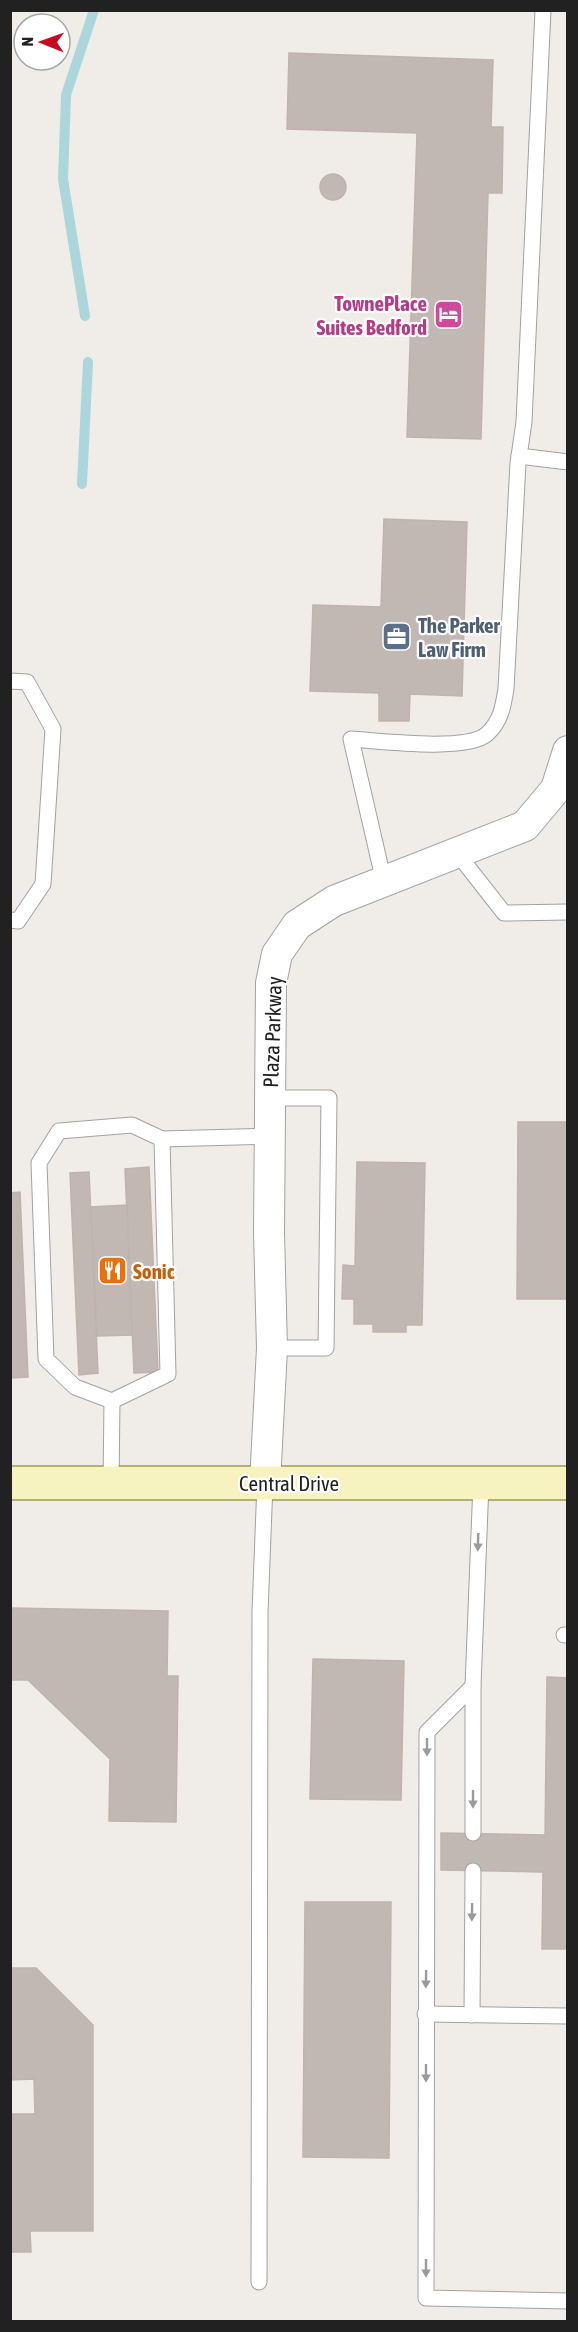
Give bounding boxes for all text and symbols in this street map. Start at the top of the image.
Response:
north arrow [12,12,72,72]
text: N [18,37,36,47]
place label: TownePlace Suites Bedford [316,291,427,339]
hotel icon: TownePlace Suites Bedford [432,299,464,331]
place label: The Parker Law Firm [418,613,501,661]
office icon: The Parker Law Firm [381,621,413,653]
street label: Plaza Parkway [258,975,286,1088]
restaurant icon: Sonic [96,1255,128,1287]
place label: Sonic [133,1259,175,1283]
street label: Central Drive [239,1471,339,1495]
one-way arrow [474,1532,483,1551]
one-way arrow [422,1737,432,1756]
one-way arrow [468,1790,478,1809]
one-way arrow [468,1903,477,1922]
one-way arrow [421,1970,431,1989]
one-way arrow [421,2063,431,2082]
one-way arrow [421,2258,431,2277]

